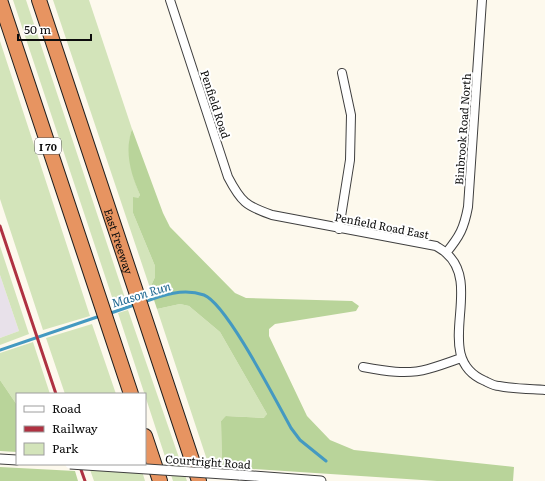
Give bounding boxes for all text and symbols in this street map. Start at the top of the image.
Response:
scale bar [18,16,91,42]
text: 50 m [24,20,51,38]
street label: Penfield Road [197,68,235,141]
street label: Binbrook Road North [450,73,474,185]
road number: I 70 [35,138,61,154]
street label: East Freeway [101,206,138,277]
street label: Penfield Road East [334,208,431,242]
water label: Mason Run [109,276,173,312]
legend [16,393,146,465]
text: Road [52,399,82,417]
text: Railway [52,419,98,437]
text: Park [52,439,79,457]
street label: Courtright Road [165,450,252,472]

